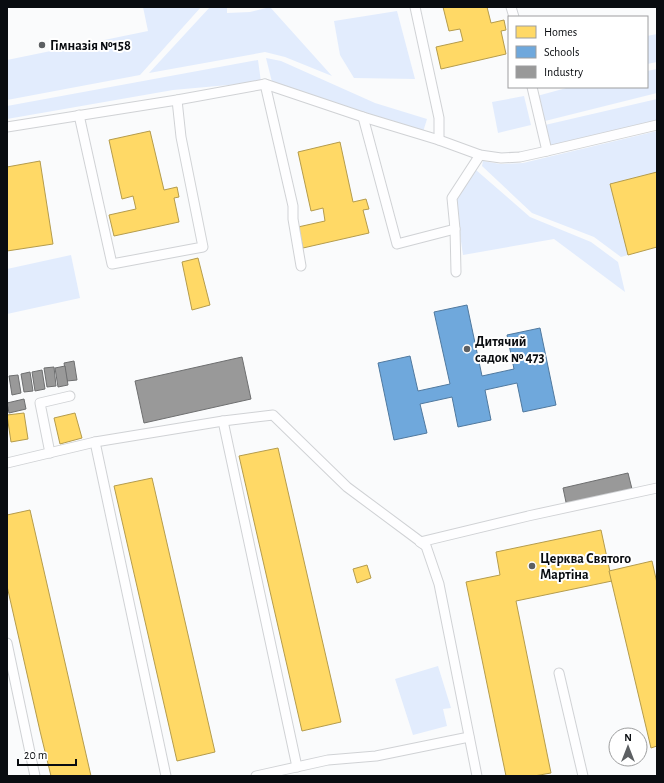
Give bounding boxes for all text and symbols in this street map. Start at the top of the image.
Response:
legend [508,16,648,88]
text: Homes [544,26,577,38]
place label: Гімназія №158 [50,39,131,53]
marker: Гімназія №158 [37,40,47,50]
text: Schools [544,46,579,58]
text: Industry [544,66,583,79]
place label: Дитячий садок № 473 [475,335,545,365]
marker: Дитячий садок № 473 [462,344,472,354]
place label: Церква Святого Мартіна [540,552,631,582]
marker: Церква Святого Мартіна [527,561,537,571]
north arrow [608,727,648,767]
text: N [624,732,632,743]
scale bar [18,741,76,767]
text: 20 m [24,749,47,761]

